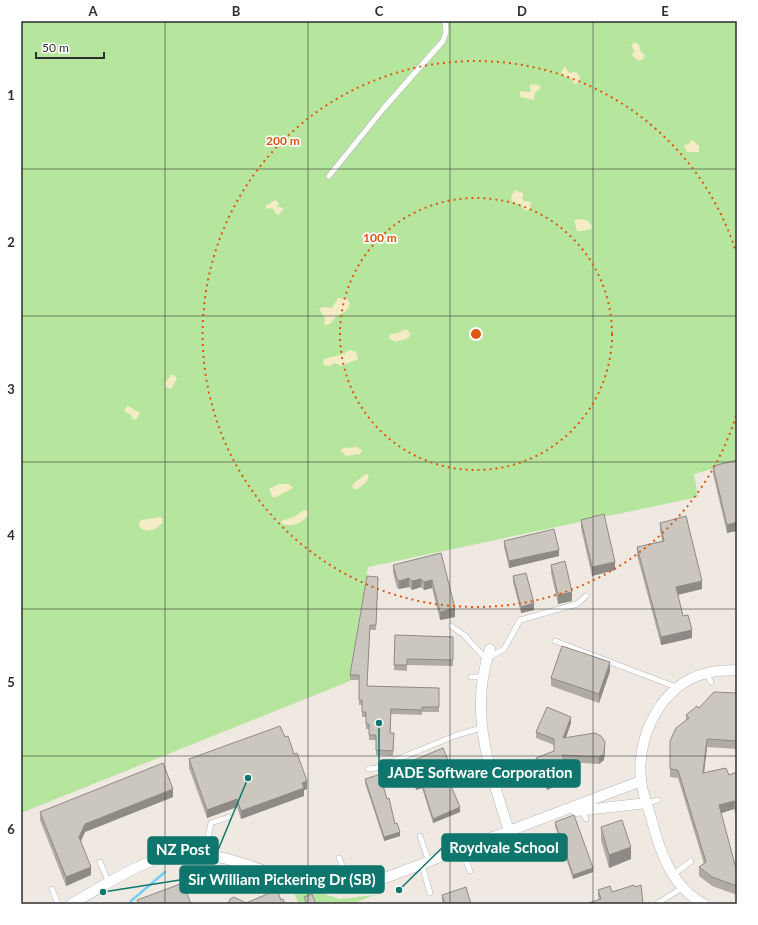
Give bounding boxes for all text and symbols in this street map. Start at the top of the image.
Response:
text: A [87,3,98,19]
text: B [232,3,241,19]
text: C [375,3,384,19]
text: D [517,3,527,19]
text: E [661,3,669,19]
scale bar [36,34,104,60]
text: 50 m [42,40,69,55]
text: 1 [7,87,15,103]
text: 200 m [266,133,300,148]
text: 100 m [363,230,397,245]
text: 2 [7,234,15,250]
centre of rings [469,327,483,341]
text: 3 [7,381,15,397]
text: 4 [7,527,15,543]
text: 5 [7,674,15,690]
callout: JADE Software Corporation [379,760,580,787]
text: JADE Software Corporation [387,763,573,781]
text: 6 [7,821,15,837]
callout: Roydvale School [442,834,567,861]
callout: NZ Post [148,837,218,864]
text: Roydvale School [449,838,559,856]
text: NZ Post [156,840,210,858]
callout: Sir William Pickering Dr (SB) [180,866,384,893]
text: Sir William Pickering Dr (SB) [188,870,376,888]

